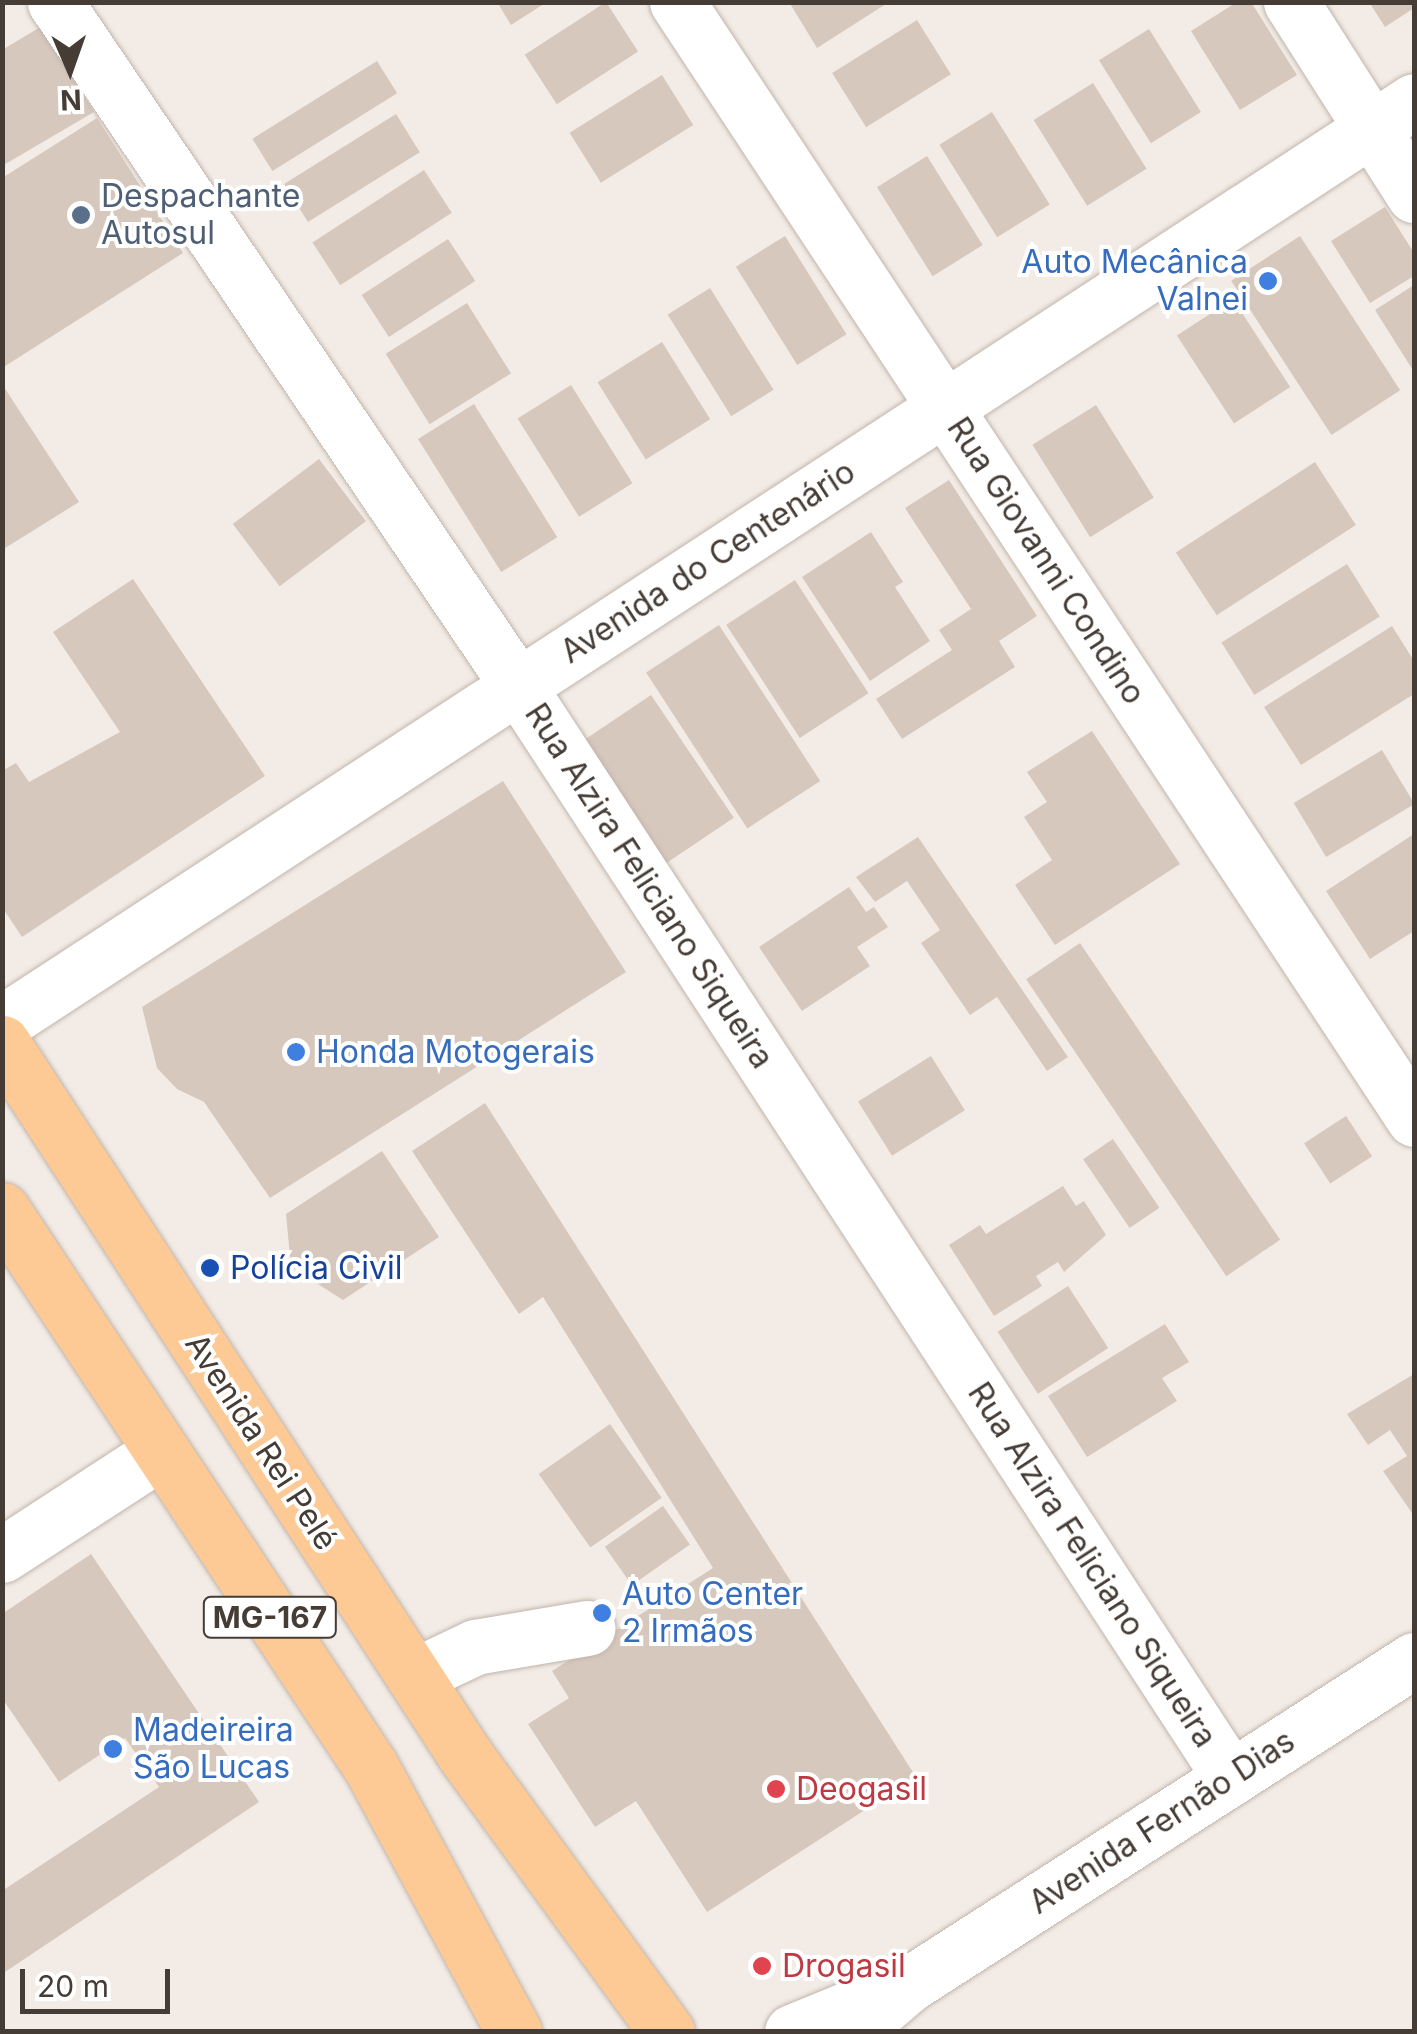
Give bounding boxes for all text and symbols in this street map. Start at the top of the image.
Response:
north arrow [20,20,120,120]
text: N [60,83,82,117]
place label: Despachante Autosul [101,178,300,253]
marker: Despachante Autosul [70,204,92,226]
place label: Auto Mecânica Valnei [1021,244,1248,319]
marker: Auto Mecânica Valnei [1257,270,1279,292]
street label: Rua Giovanni Condino [939,411,1153,711]
street label: Avenida do Centenário [554,452,862,672]
street label: Rua Alzira Feliciano Siqueira [517,697,781,1075]
place label: Honda Motogerais [316,1033,595,1071]
marker: Honda Motogerais [285,1041,307,1063]
place label: Polícia Civil [230,1249,403,1287]
marker: Polícia Civil [199,1257,221,1279]
street label: Avenida Rei Pelé [177,1327,345,1557]
street label: Rua Alzira Feliciano Siqueira [960,1376,1224,1754]
place label: Auto Center 2 Irmãos [622,1576,803,1651]
road number: MG-167 [202,1592,338,1642]
marker: Auto Center 2 Irmãos [591,1602,613,1624]
place label: Madeireira São Lucas [133,1712,294,1787]
street label: Avenida Fernão Dias [1022,1722,1302,1922]
marker: Madeireira São Lucas [102,1738,124,1760]
place label: Deogasil [796,1770,927,1808]
marker: Deogasil [765,1778,787,1800]
place label: Drogasil [782,1947,906,1985]
scale bar [25,1949,175,2011]
marker: Drogasil [751,1955,773,1977]
text: 20 m [37,1968,109,2004]

